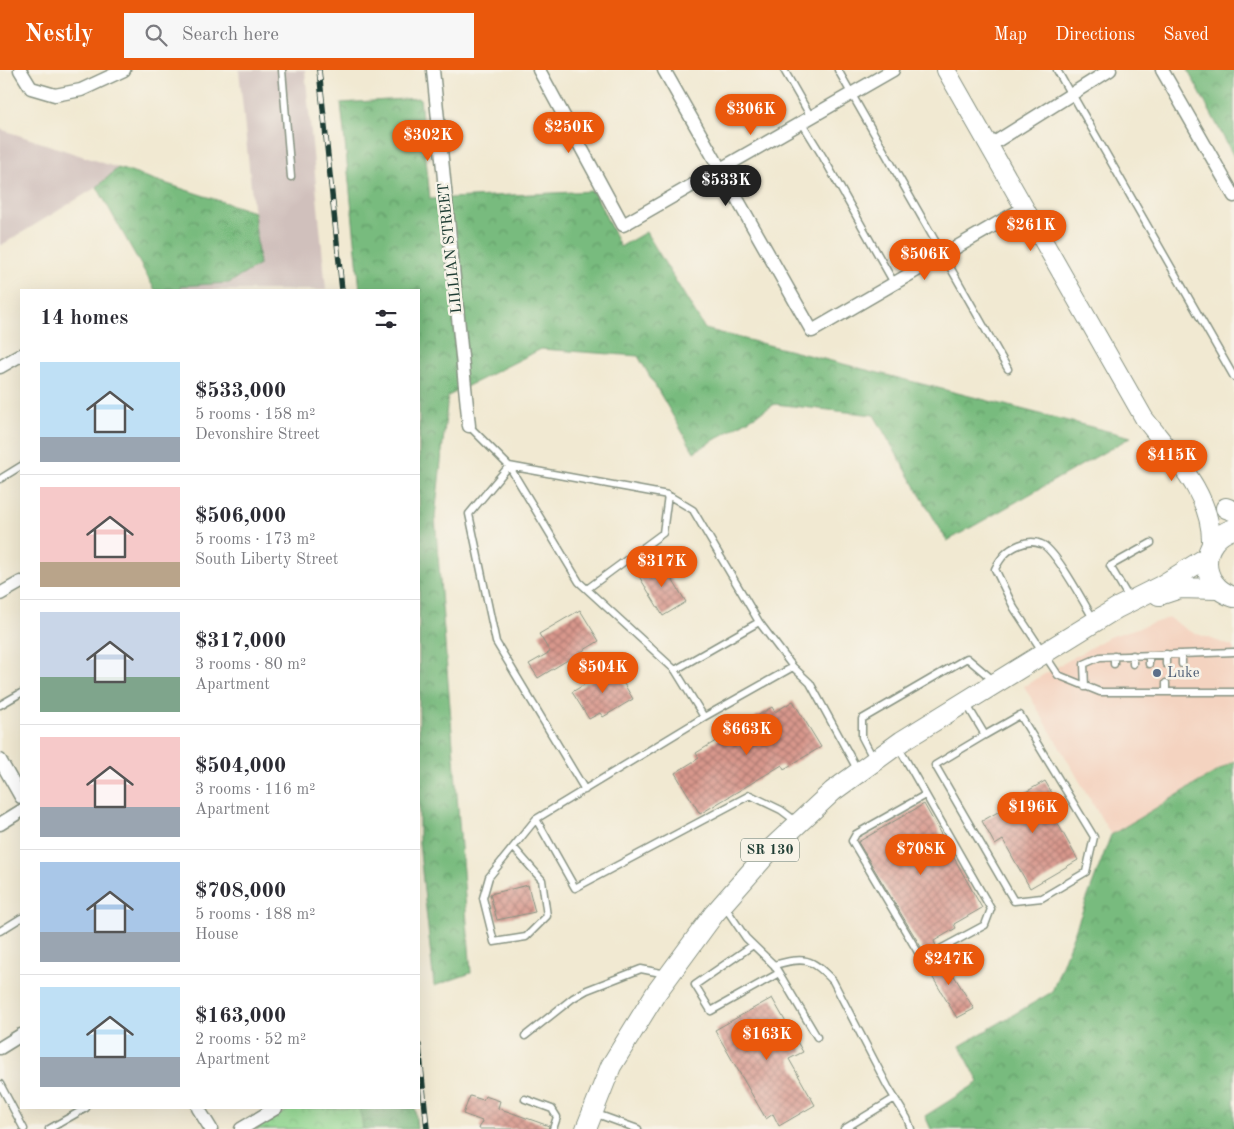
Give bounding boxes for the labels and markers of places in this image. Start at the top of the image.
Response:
pin: $306K [716,93,786,136]
pin: $250K [534,112,604,154]
pin: $302K [393,119,463,162]
pin: $533K [691,164,761,207]
pin: $261K [996,210,1066,252]
pin: $506K [890,238,960,281]
pin: $415K [1137,440,1207,482]
pin: $317K [627,546,697,588]
pin: $504K [568,652,638,694]
place label: Luke [1167,666,1200,681]
marker: Luke [1151,667,1163,679]
pin: $663K [712,714,782,756]
pin: $196K [998,792,1068,834]
pin: $708K [886,834,956,876]
pin: $247K [914,944,984,986]
pin: $163K [732,1018,802,1061]

